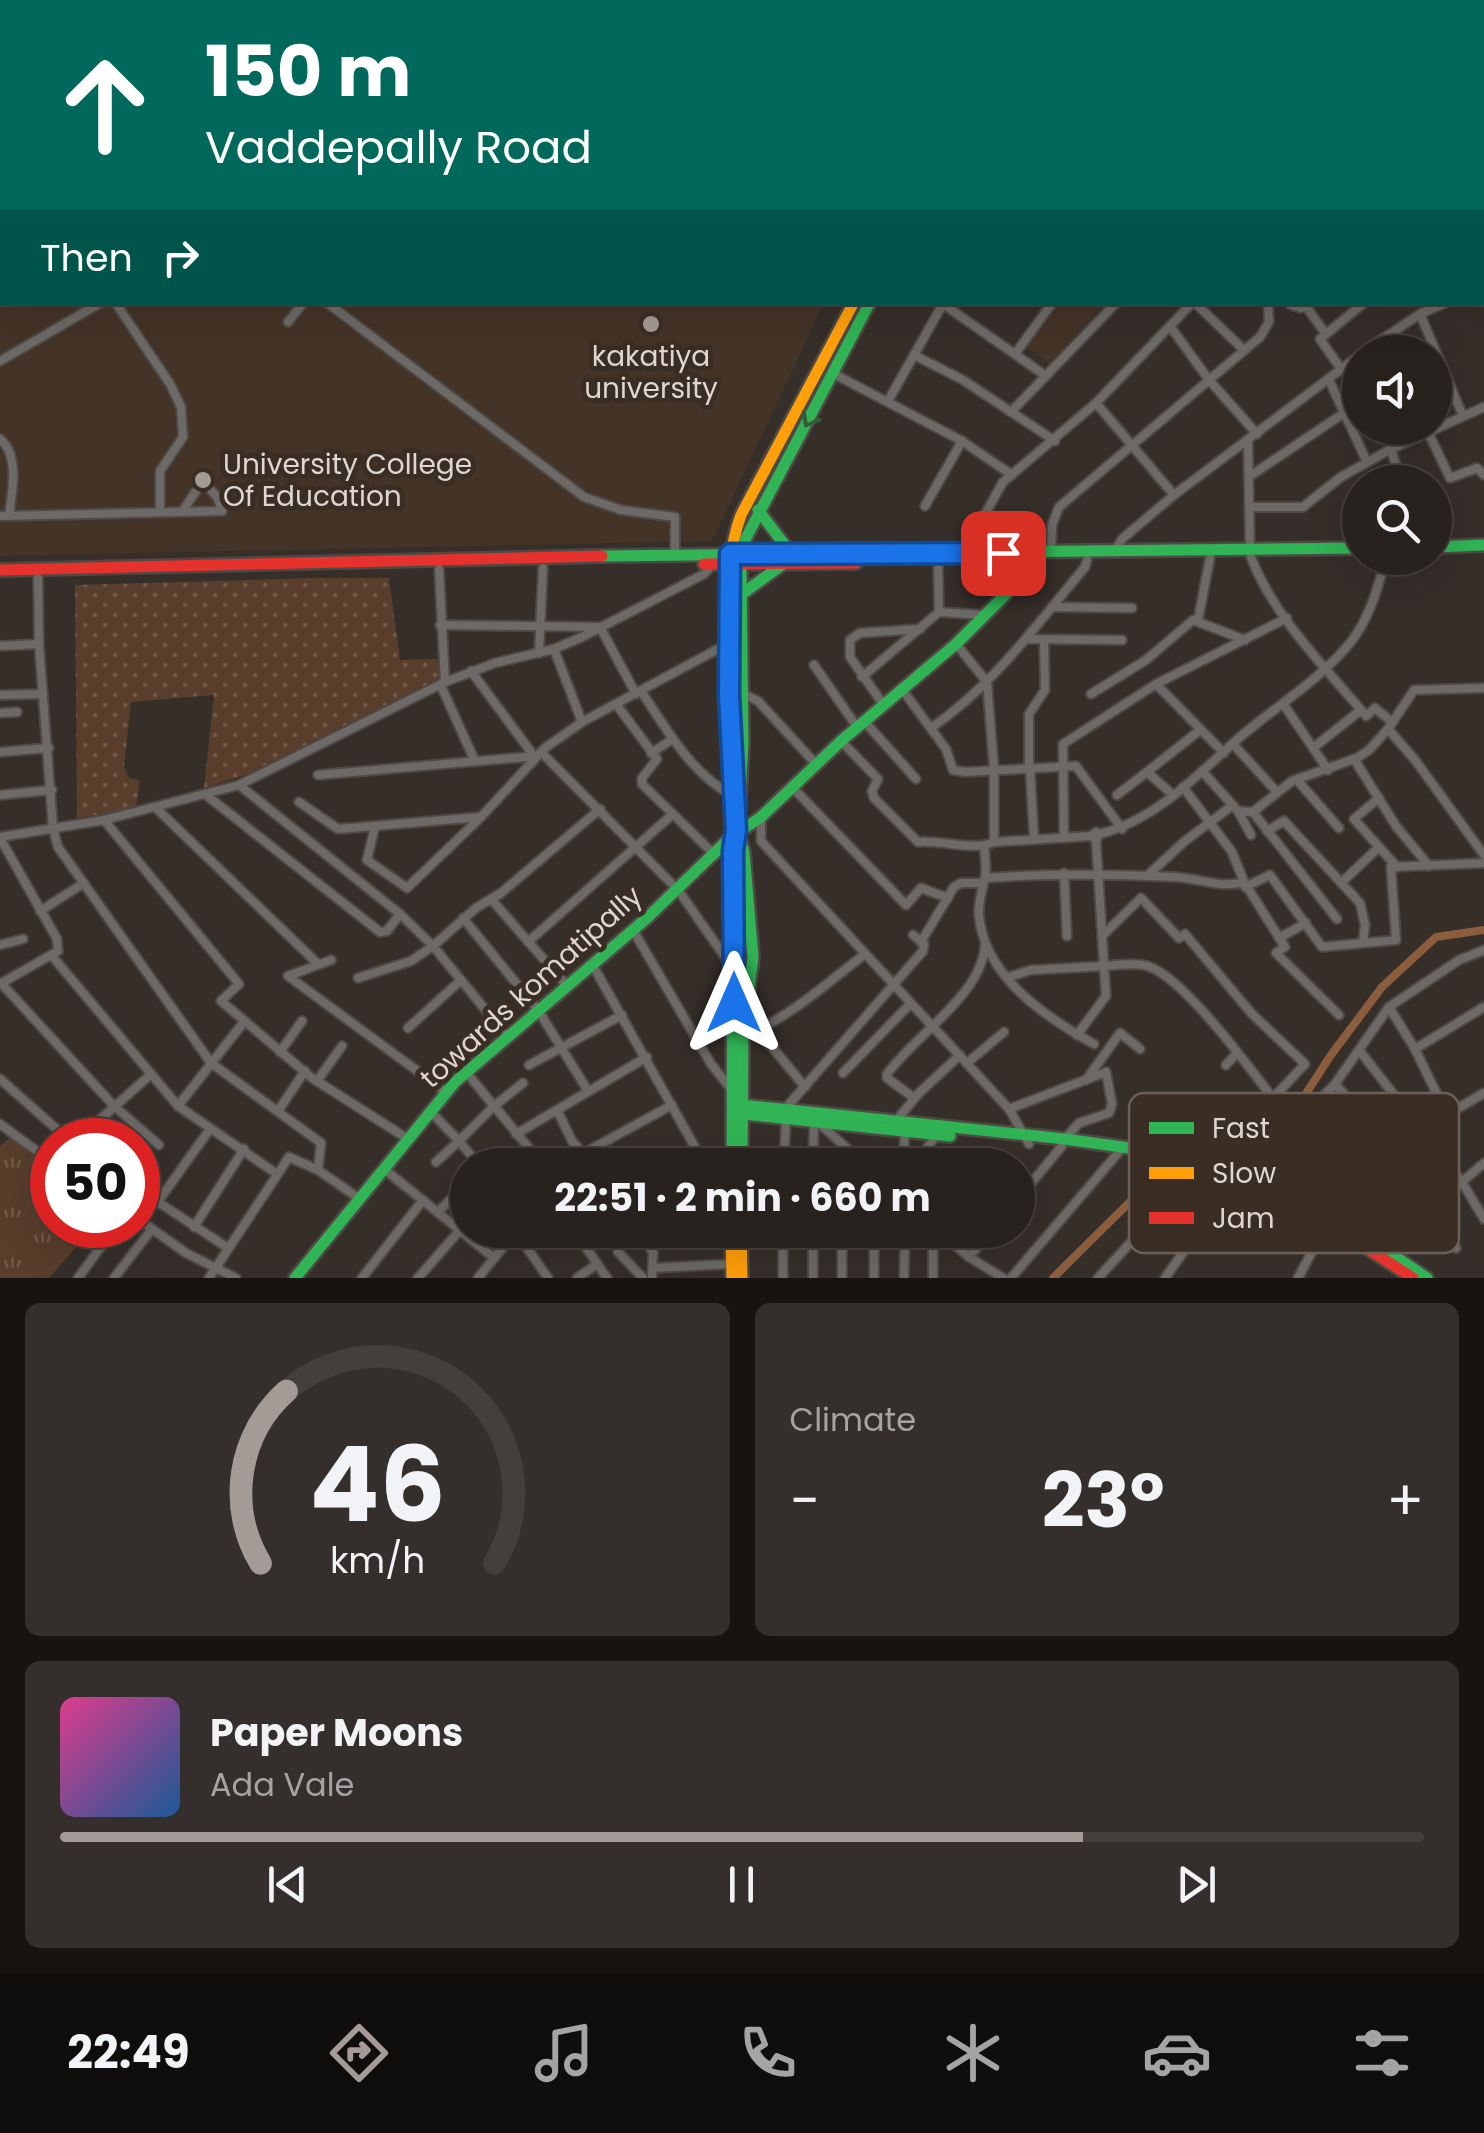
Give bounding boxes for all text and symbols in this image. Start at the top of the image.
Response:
text: 150 m [205,22,411,121]
icon: ahead [40,40,170,170]
text: Vaddepally Road [205,116,592,179]
icon: right [153,230,208,285]
text: Then [40,231,133,284]
marker: kakatiya university [640,313,662,335]
map controls [1342,335,1452,575]
button: sound [1342,335,1452,445]
place label: kakatiya university [584,337,718,408]
one-way arrow [801,409,821,427]
place label: University College Of Education [223,445,472,516]
button: search [1342,465,1452,575]
marker: University College Of Education [192,469,214,491]
pin [961,511,1046,596]
icon: arrive [976,526,1031,581]
street label: towards komatipally [412,877,651,1097]
position arrow [682,951,786,1055]
legend [1129,1093,1459,1253]
text: Fast [1212,1109,1270,1148]
speed limit sign: 50 [30,1118,160,1248]
text: Slow [1212,1154,1276,1193]
text: 22:51 · 2 min · 660 m [554,1171,931,1224]
text: Jam [1212,1199,1275,1238]
text: Climate [790,1397,916,1442]
text: 46 [309,1412,446,1557]
text: 23° [1042,1448,1165,1553]
text: − [790,1462,820,1539]
text: + [1386,1462,1424,1539]
text: km/h [330,1535,425,1586]
text: Paper Moons [210,1706,463,1759]
text: Ada Vale [210,1762,354,1807]
icon: previous [260,1857,315,1912]
icon: pause [714,1857,769,1912]
icon: next [1169,1857,1224,1912]
icon: directions [324,2018,394,2088]
icon: music [529,2018,599,2088]
icon: phone [733,2018,803,2088]
icon: climate [938,2018,1008,2088]
icon: car [1142,2018,1212,2088]
icon: filters [1347,2018,1417,2088]
text: 22:49 [67,2021,190,2084]

